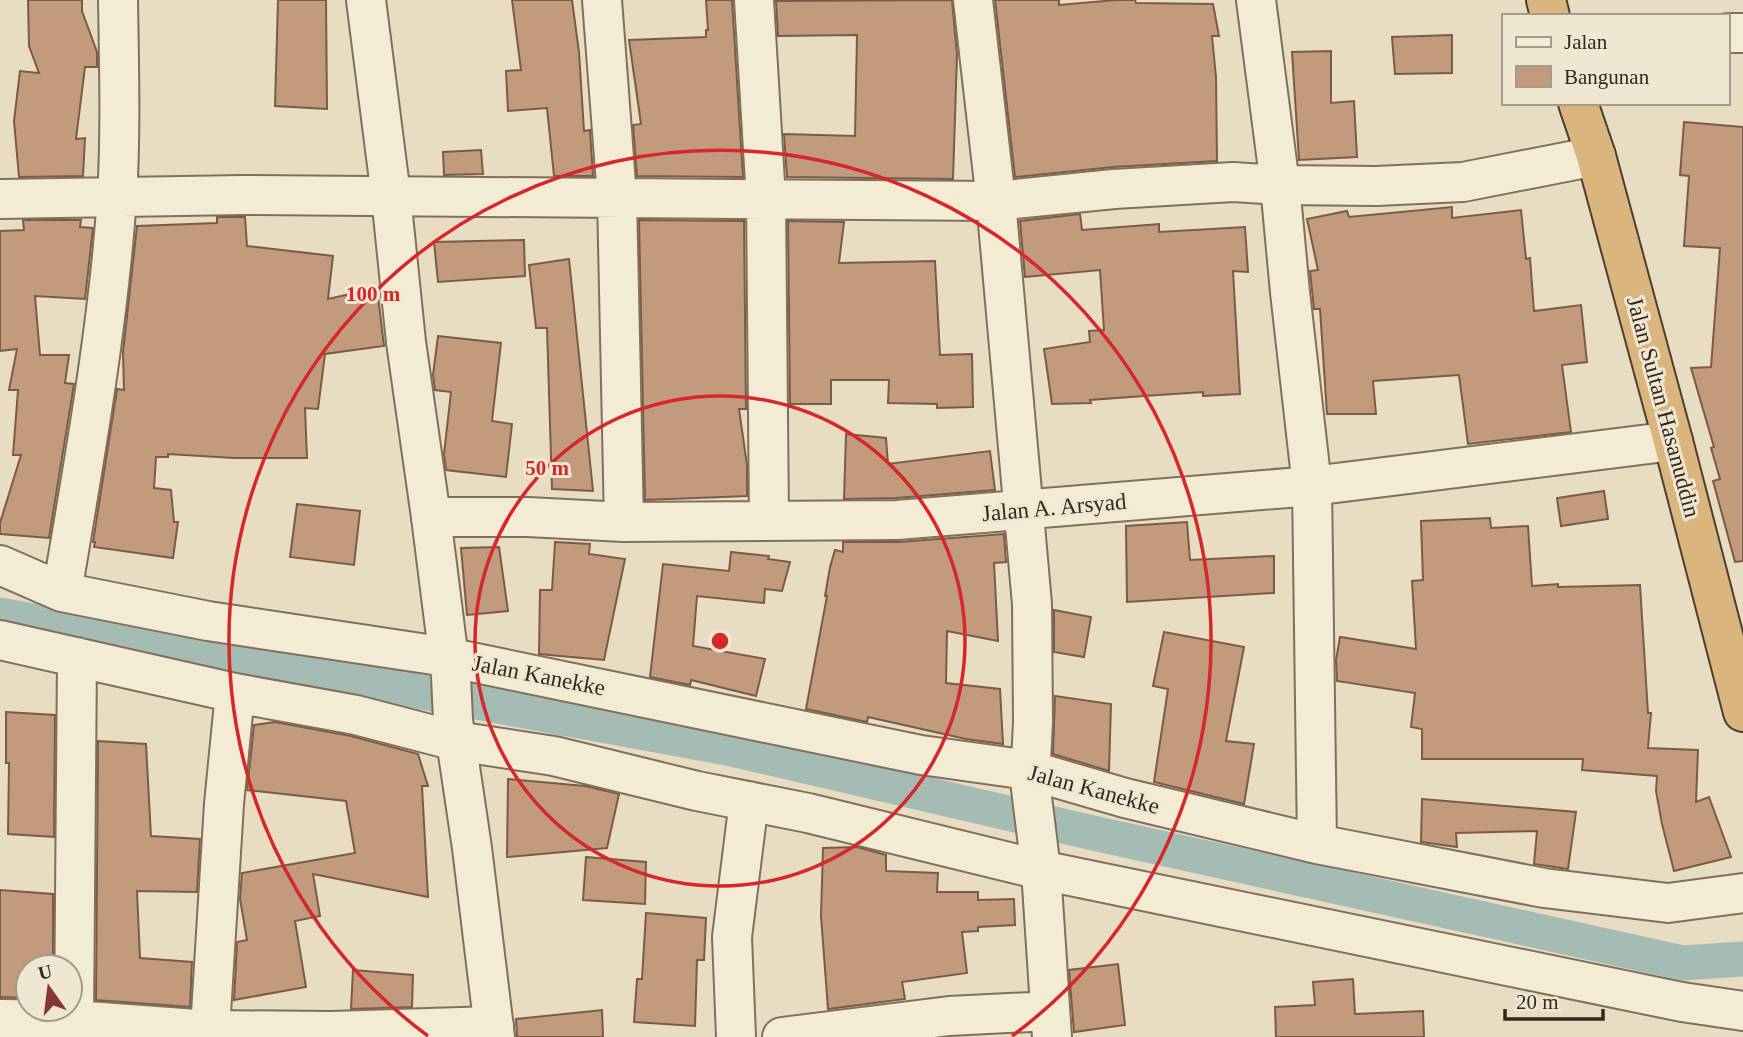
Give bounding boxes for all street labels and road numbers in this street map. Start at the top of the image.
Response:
street label: Jalan Sultan Hasanuddin [1622,294,1705,521]
street label: Jalan A. Arsyad [981,489,1128,526]
street label: Jalan Kanekke [470,650,607,701]
street label: Jalan Kanekke [1026,760,1162,819]

